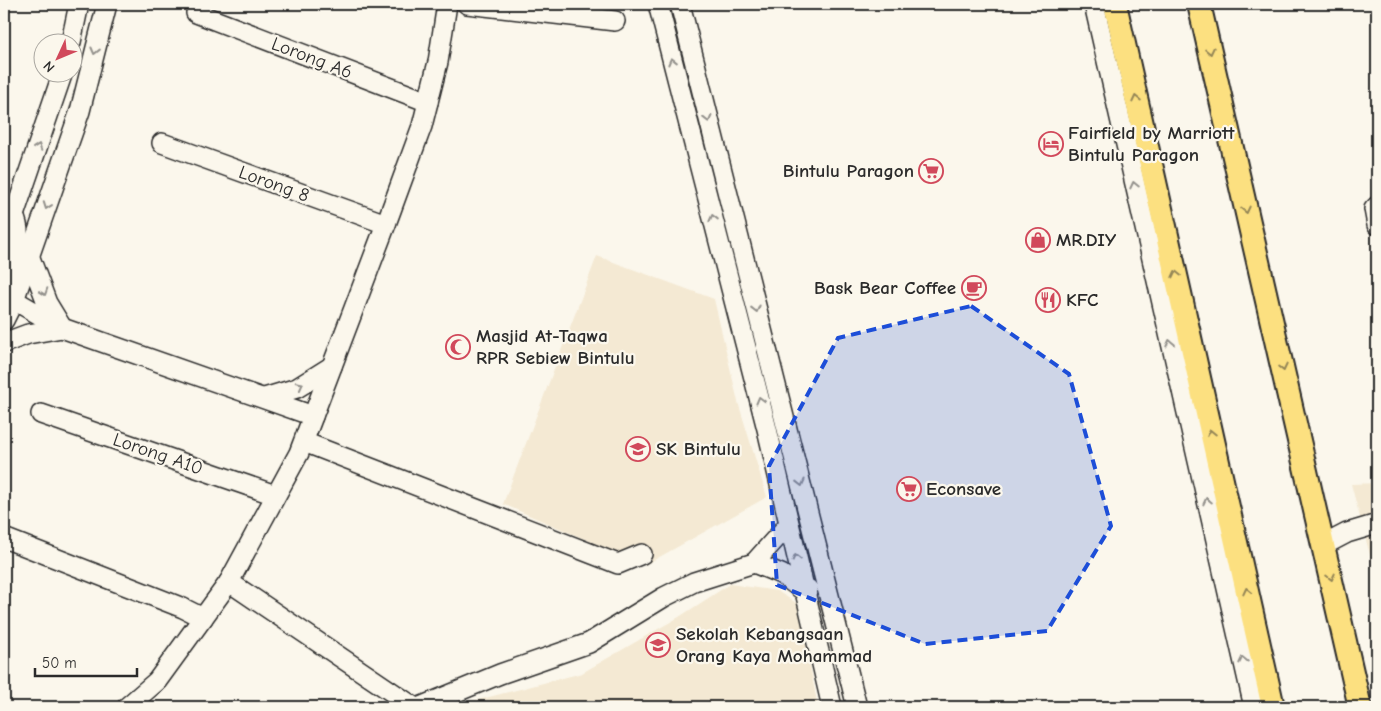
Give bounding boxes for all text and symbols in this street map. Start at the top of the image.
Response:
north arrow [32,32,82,82]
street label: Lorong A6 [268,33,356,83]
one-way arrow [90,47,101,56]
one-way arrow [1204,47,1215,56]
text: N [40,57,58,76]
one-way arrow [667,57,678,66]
one-way arrow [1131,94,1142,103]
one-way arrow [702,115,713,124]
place label: Fairfield by Marriott Bintulu Paragon [1068,122,1235,166]
hotel icon: Fairfield by Marriott Bintulu Paragon [1038,131,1064,157]
one-way arrow [32,143,42,152]
supermarket icon: Bintulu Paragon [918,158,944,184]
place label: Bintulu Paragon [783,160,914,182]
street label: Lorong 8 [236,161,312,207]
one-way arrow [1129,180,1140,189]
one-way arrow [43,201,53,210]
one-way arrow [1240,205,1251,214]
one-way arrow [708,214,719,223]
shop icon: MR.DIY [1025,227,1051,253]
place label: MR.DIY [1056,229,1117,251]
one-way arrow [1171,270,1182,279]
cafe icon: Bask Bear Coffee [961,275,987,301]
place label: Bask Bear Coffee [814,277,956,299]
restaurant icon: KFC [1035,287,1061,313]
one-way arrow [38,288,48,296]
place label: KFC [1066,289,1099,311]
one-way arrow [750,304,761,313]
place label: Masjid At-Taqwa RPR Sebiew Bintulu [476,325,635,369]
mosque icon: Masjid At-Taqwa RPR Sebiew Bintulu [445,334,471,360]
one-way arrow [1165,339,1176,348]
one-way arrow [1277,363,1288,372]
one-way arrow [294,381,303,391]
one-way arrow [755,396,765,404]
street label: Lorong A10 [110,428,206,480]
one-way arrow [1207,428,1217,437]
school or university icon: SK Bintulu [625,436,651,462]
place label: SK Bintulu [656,438,741,460]
supermarket icon: Econsave [896,476,922,502]
place label: Econsave [926,478,1001,500]
one-way arrow [795,479,805,487]
one-way arrow [1202,497,1213,506]
one-way arrow [792,553,802,562]
one-way arrow [1325,573,1336,582]
one-way arrow [1242,587,1253,596]
place label: Sekolah Kebangsaan Orang Kaya Mohammad [676,623,872,667]
school or university icon: Sekolah Kebangsaan Orang Kaya Mohammad [645,632,671,658]
scale bar [35,646,138,678]
text: 50 m [42,654,77,672]
one-way arrow [1238,655,1249,664]

